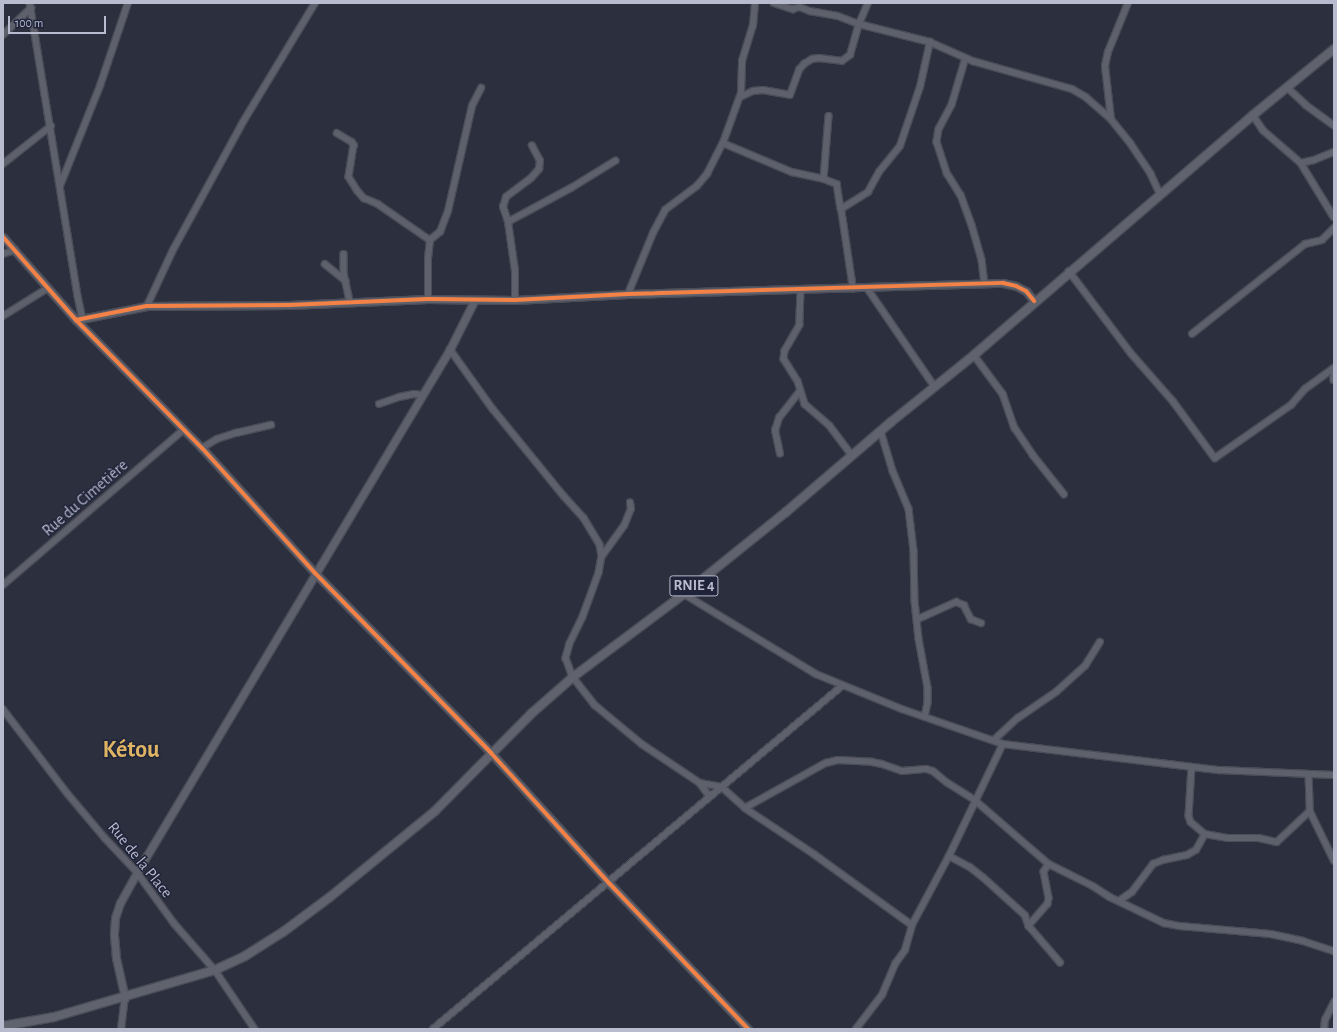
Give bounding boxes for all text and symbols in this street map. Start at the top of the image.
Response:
scale bar [10,8,108,34]
text: 100 m [15,17,43,29]
street label: Rue du Cimetière [38,456,132,540]
road number: RNIE 4 [669,573,719,599]
district label: Kétou [102,737,160,765]
street label: Rue de la Place [104,818,176,902]

